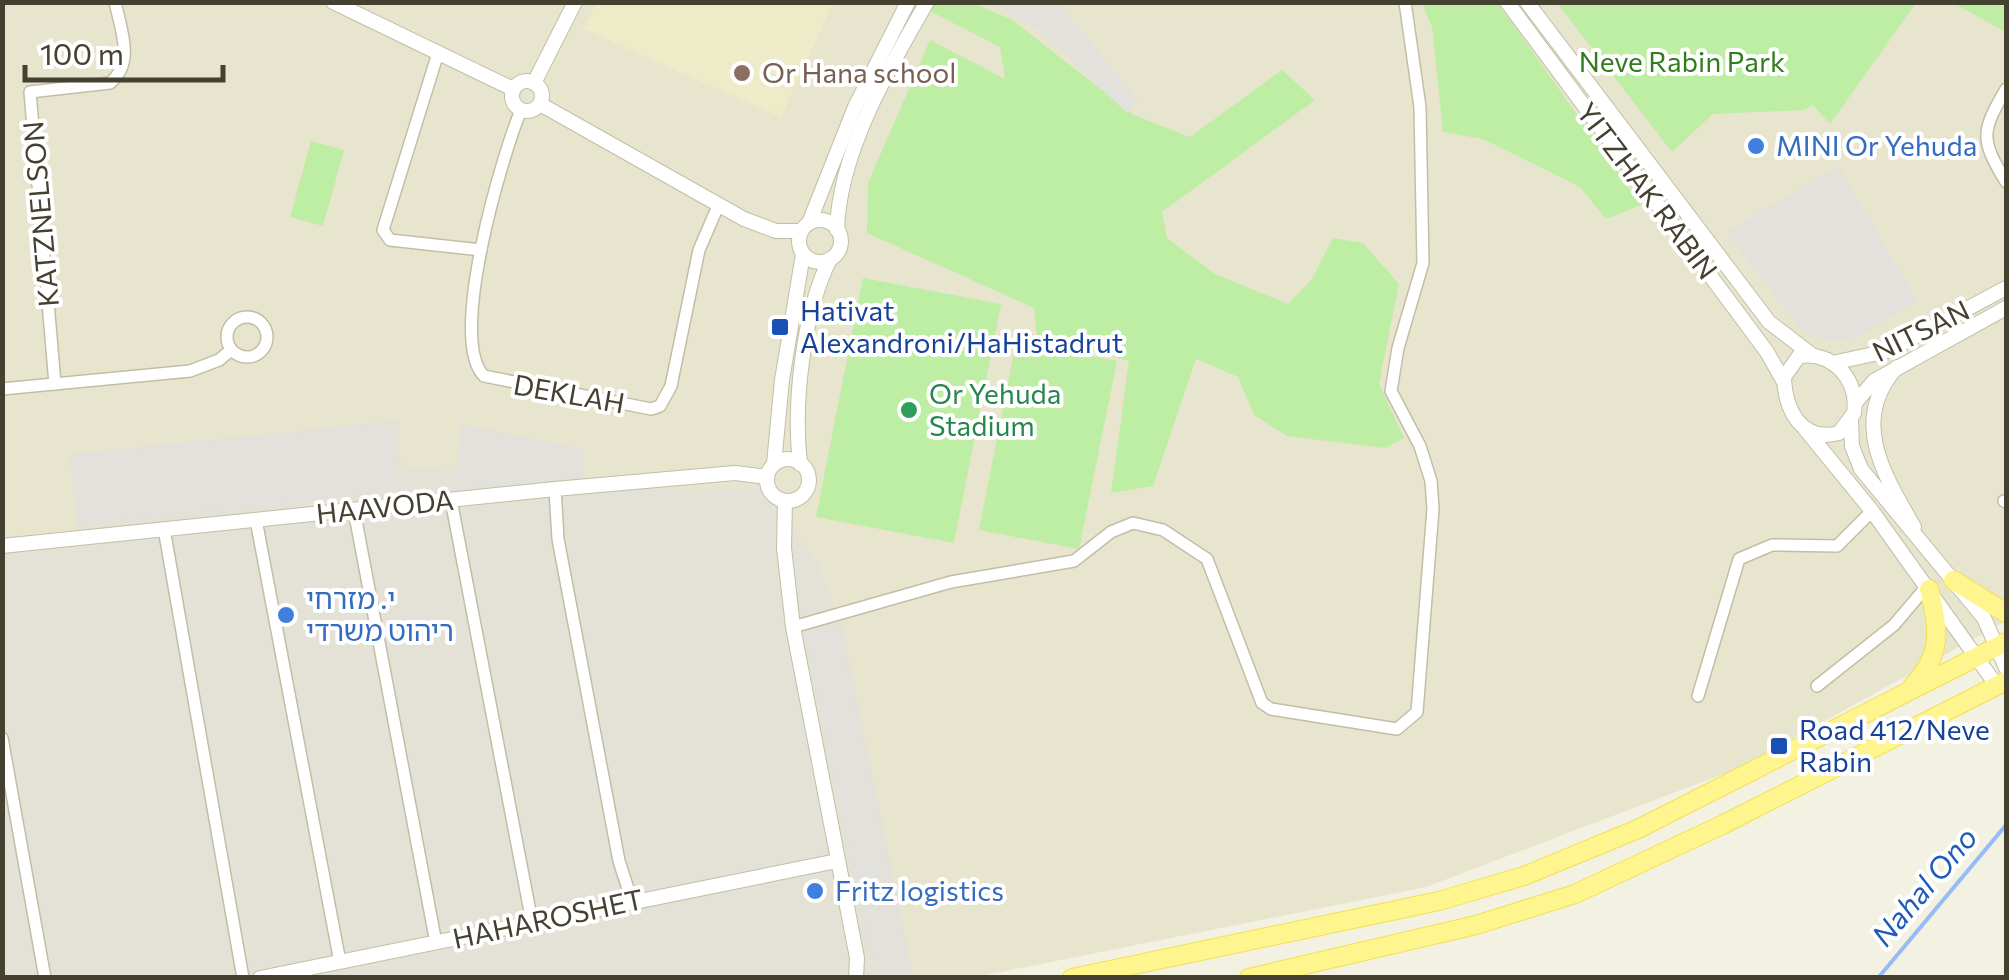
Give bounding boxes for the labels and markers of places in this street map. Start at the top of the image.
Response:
place label: Or Hana school [762,55,956,89]
marker: Or Hana school [731,62,753,84]
place label: MINI Or Yehuda [1776,128,1977,162]
marker: MINI Or Yehuda [1745,135,1767,157]
place label: Hativat Alexandroni/HaHistadrut [800,293,1123,359]
marker: Hativat Alexandroni/HaHistadrut [769,316,791,338]
place label: Or Yehuda Stadium [929,376,1061,442]
marker: Or Yehuda Stadium [898,399,920,421]
place label: י. מזרחי ריהוט משרדי [306,581,454,647]
marker: י. מזרחי ריהוט משרדי [275,604,297,626]
place label: Road 412/Neve Rabin [1799,712,1990,778]
marker: Road 412/Neve Rabin [1768,735,1790,757]
place label: Fritz logistics [835,873,1004,907]
marker: Fritz logistics [804,880,826,902]

